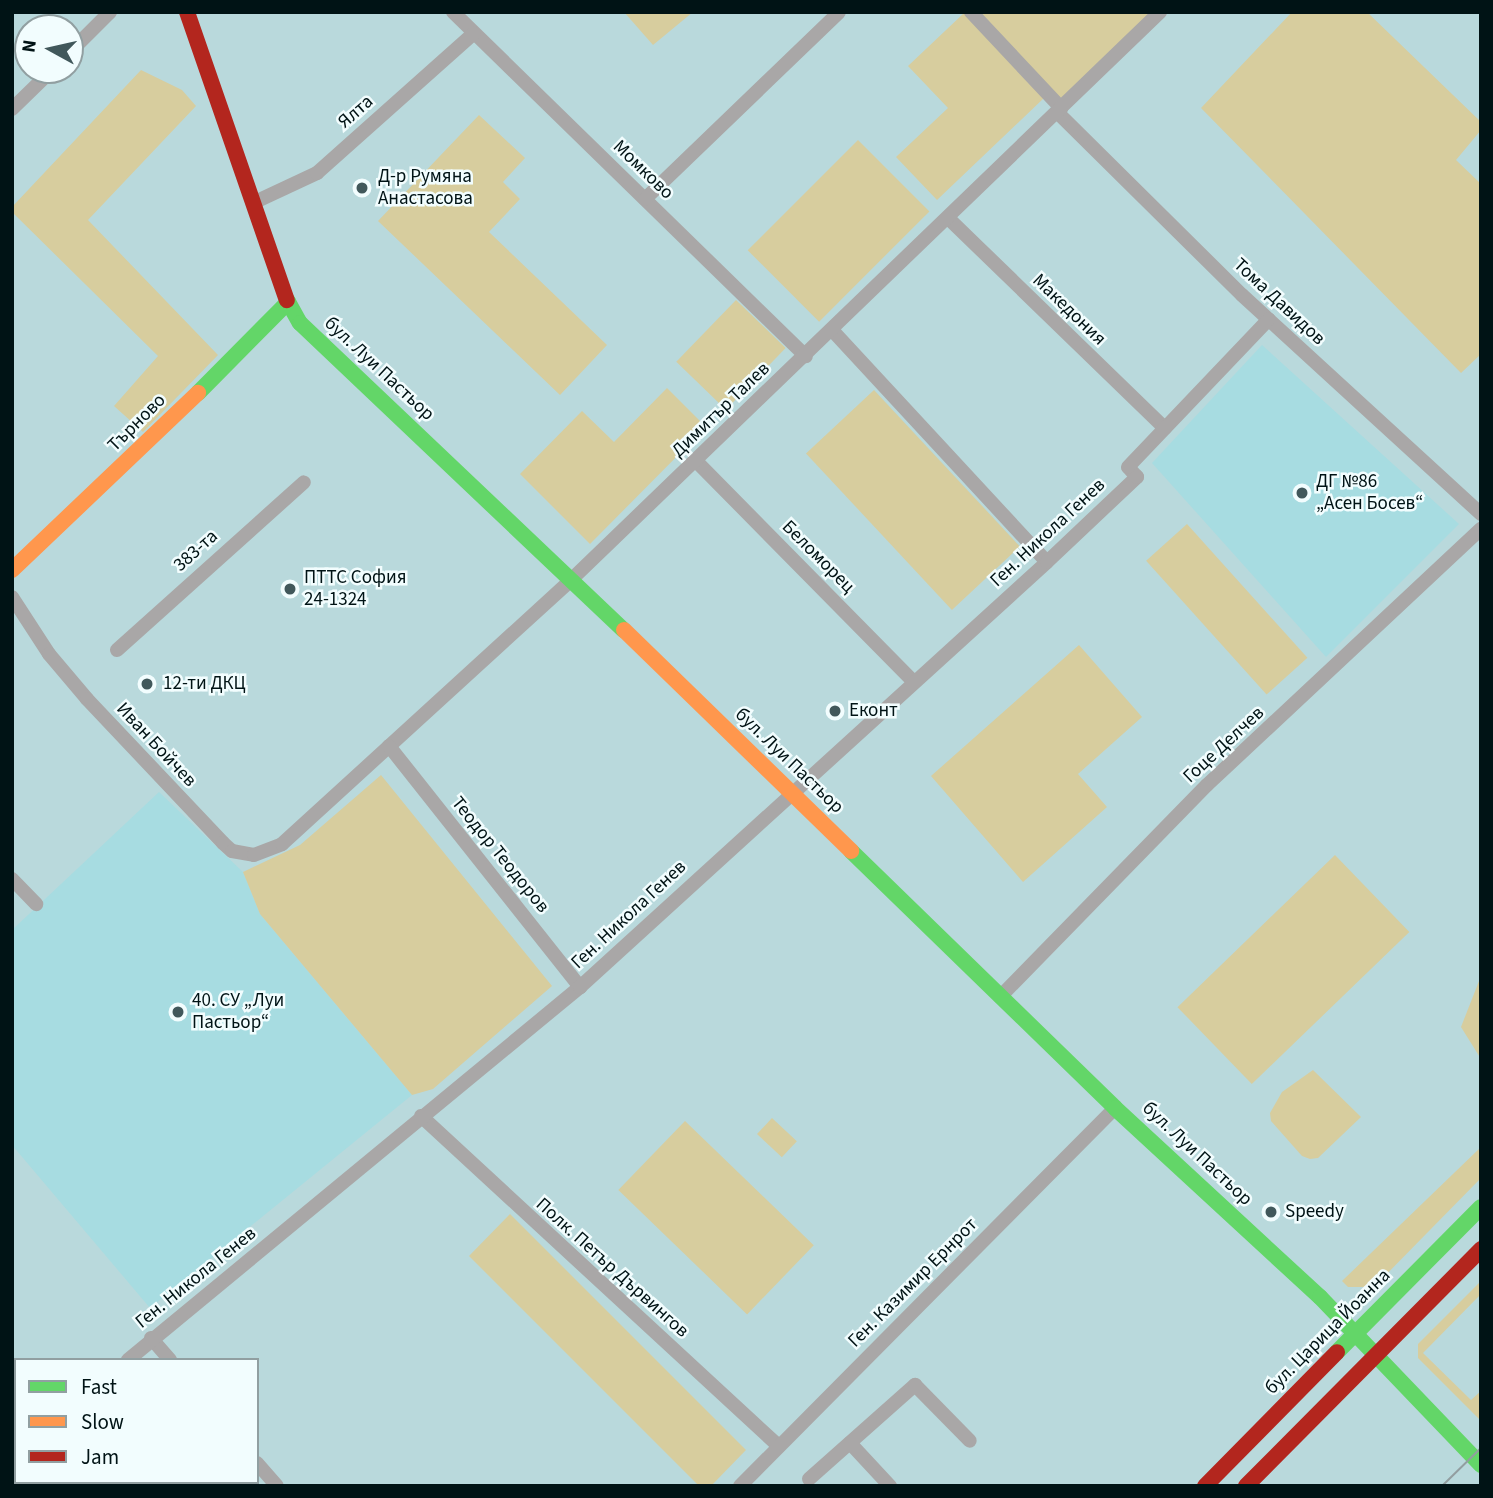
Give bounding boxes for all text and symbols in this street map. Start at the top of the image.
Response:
north arrow [14,14,84,84]
text: N [15,38,44,54]
street label: Ялта [334,91,378,133]
street label: Момково [608,136,678,204]
place label: Д-р Румяна Анастасова [378,166,473,210]
marker: Д-р Румяна Анастасова [352,178,372,198]
street label: Тома Давидов [1228,254,1330,350]
street label: Македония [1027,269,1111,351]
street label: бул. Луи Пастьор [319,312,439,426]
street label: Димитър Талев [667,358,775,462]
street label: Търново [103,389,171,457]
place label: ДГ №86 „Асен Босев“ [1316,471,1423,515]
street label: Ген. Никола Генев [986,474,1110,592]
marker: ДГ №86 „Асен Босев“ [1294,485,1310,501]
street label: Беломорец [777,516,859,598]
street label: 383-та [169,525,223,577]
place label: ПТТС София 24-1324 [304,567,406,611]
marker: ПТТС София 24-1324 [282,581,298,597]
place label: 12-ти ДКЦ [163,673,246,695]
marker: 12-ти ДКЦ [137,674,157,694]
street label: Иван Бойчев [111,698,201,792]
place label: Еконт [849,700,898,722]
street label: Гоце Делчев [1179,702,1269,788]
street label: бул. Луи Пастьор [730,703,848,819]
marker: Еконт [827,703,843,719]
street label: Теодор Теодоров [446,792,554,918]
street label: Ген. Никола Генев [567,856,691,974]
place label: 40. СУ „Луи Пастьор“ [192,990,284,1034]
marker: 40. СУ „Луи Пастьор“ [170,1004,186,1020]
street label: бул. Луи Пастьор [1137,1097,1257,1211]
street label: Полк. Петър Дървингов [531,1193,693,1343]
place label: Speedy [1285,1201,1344,1223]
marker: Speedy [1263,1204,1279,1220]
street label: Ген. Казимир Ернрот [844,1214,982,1352]
street label: Ген. Никола Генев [131,1222,261,1334]
street label: бул. Царица Йоанна [1261,1265,1395,1399]
legend [14,1358,259,1484]
text: Fast [81,1372,117,1402]
text: Slow [81,1407,124,1437]
text: Jam [81,1442,119,1472]

